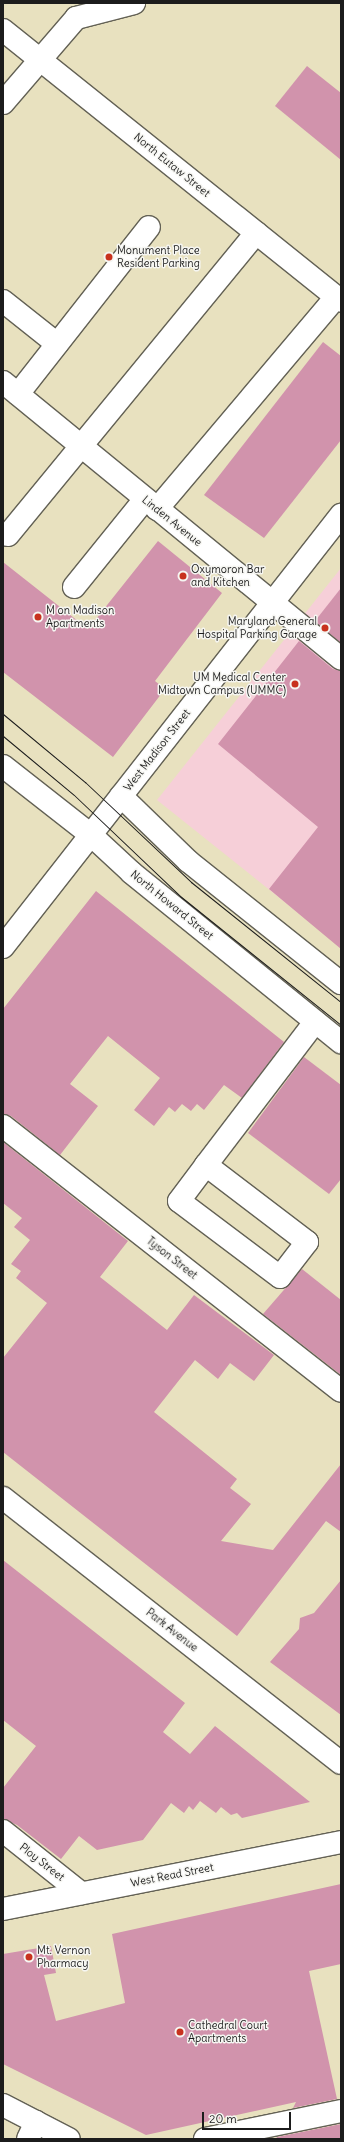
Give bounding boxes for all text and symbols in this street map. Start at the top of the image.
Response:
street label: North Eutaw Street [131,130,213,200]
place label: Monument Place Resident Parking [117,244,200,270]
marker: Monument Place Resident Parking [104,252,114,262]
street label: Linden Avenue [139,493,205,549]
place label: Oxymoron Bar and Kitchen [191,563,264,589]
marker: Oxymoron Bar and Kitchen [178,571,188,581]
place label: M on Madison Apartments [46,604,114,630]
marker: M on Madison Apartments [33,612,43,622]
place label: Maryland General Hospital Parking Garage [197,615,317,641]
marker: Maryland General Hospital Parking Garage [320,623,330,633]
place label: UM Medical Center Midtown Campus (UMMC) [158,671,286,697]
marker: UM Medical Center Midtown Campus (UMMC) [289,678,301,690]
street label: West Madison Street [121,706,193,794]
street label: North Howard Street [128,868,216,942]
street label: Tyson Street [144,1234,200,1282]
street label: Park Avenue [143,1606,201,1654]
street label: Ploy Street [17,1840,67,1884]
street label: West Read Street [129,1860,215,1890]
place label: Mt. Vernon Pharmacy [37,1944,90,1970]
marker: Mt. Vernon Pharmacy [24,1952,34,1962]
place label: Cathedral Court Apartments [188,2019,268,2045]
marker: Cathedral Court Apartments [175,2027,185,2037]
scale bar [204,2104,293,2130]
text: 20 m [209,2111,237,2126]

